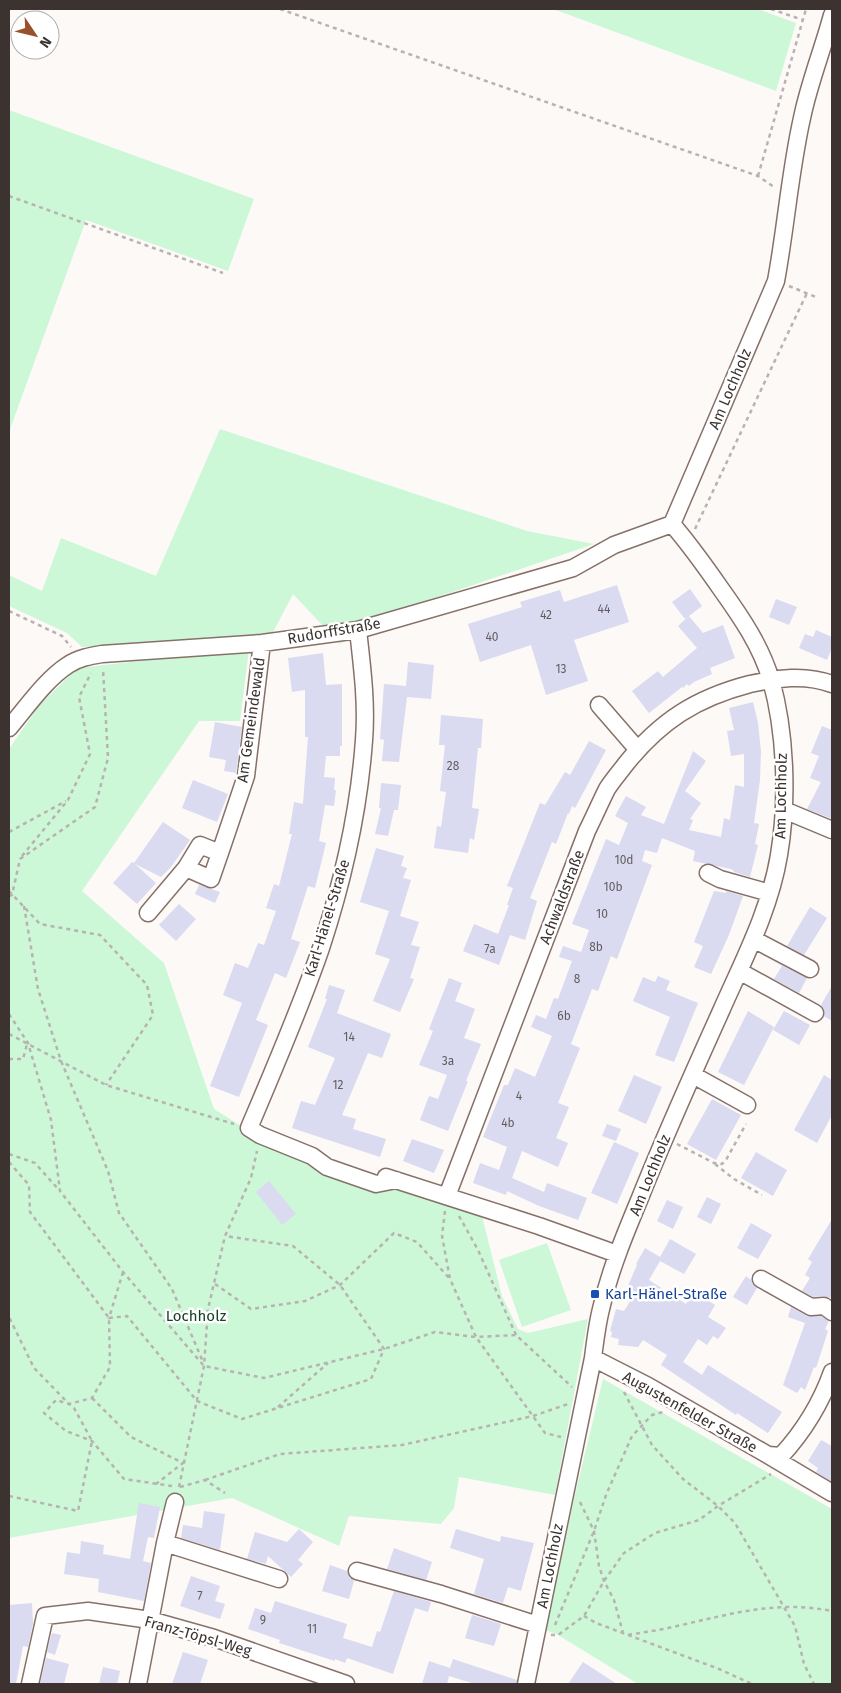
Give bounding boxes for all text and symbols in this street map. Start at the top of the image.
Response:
north arrow [10,10,60,60]
text: N [36,33,55,51]
street label: Am Lochholz [705,346,755,432]
house number: 44 [598,602,611,616]
house number: 42 [540,608,552,622]
street label: Rudorffstraße [286,614,382,648]
house number: 40 [485,630,499,644]
street label: Am Gemeindewald [233,656,269,784]
house number: 13 [555,662,567,676]
street label: Am Lochholz [771,752,791,839]
house number: 28 [447,759,460,773]
street label: Achwaldstraße [536,847,588,947]
house number: 10d [614,853,634,867]
street label: Karl-Hänel-Straße [301,857,353,979]
house number: 10b [603,880,623,894]
house number: 10 [596,907,608,921]
house number: 8b [589,940,603,954]
house number: 7a [484,942,496,956]
house number: 8 [574,972,581,986]
house number: 6b [557,1009,571,1023]
house number: 14 [343,1030,355,1044]
house number: 3a [442,1054,454,1068]
house number: 12 [332,1078,344,1092]
house number: 4 [516,1089,523,1103]
house number: 4b [501,1116,515,1130]
street label: Am Lochholz [626,1131,675,1218]
place label: Karl-Hänel-Straße [605,1285,727,1303]
marker: Karl-Hänel-Straße [589,1288,601,1300]
park label: Lochholz [166,1307,227,1325]
street label: Augustenfelder Straße [620,1367,760,1457]
street label: Am Lochholz [533,1522,567,1610]
house number: 7 [197,1589,203,1603]
street label: Franz-Töpsl-Weg [142,1612,254,1660]
house number: 9 [260,1613,266,1627]
house number: 11 [307,1622,317,1636]

